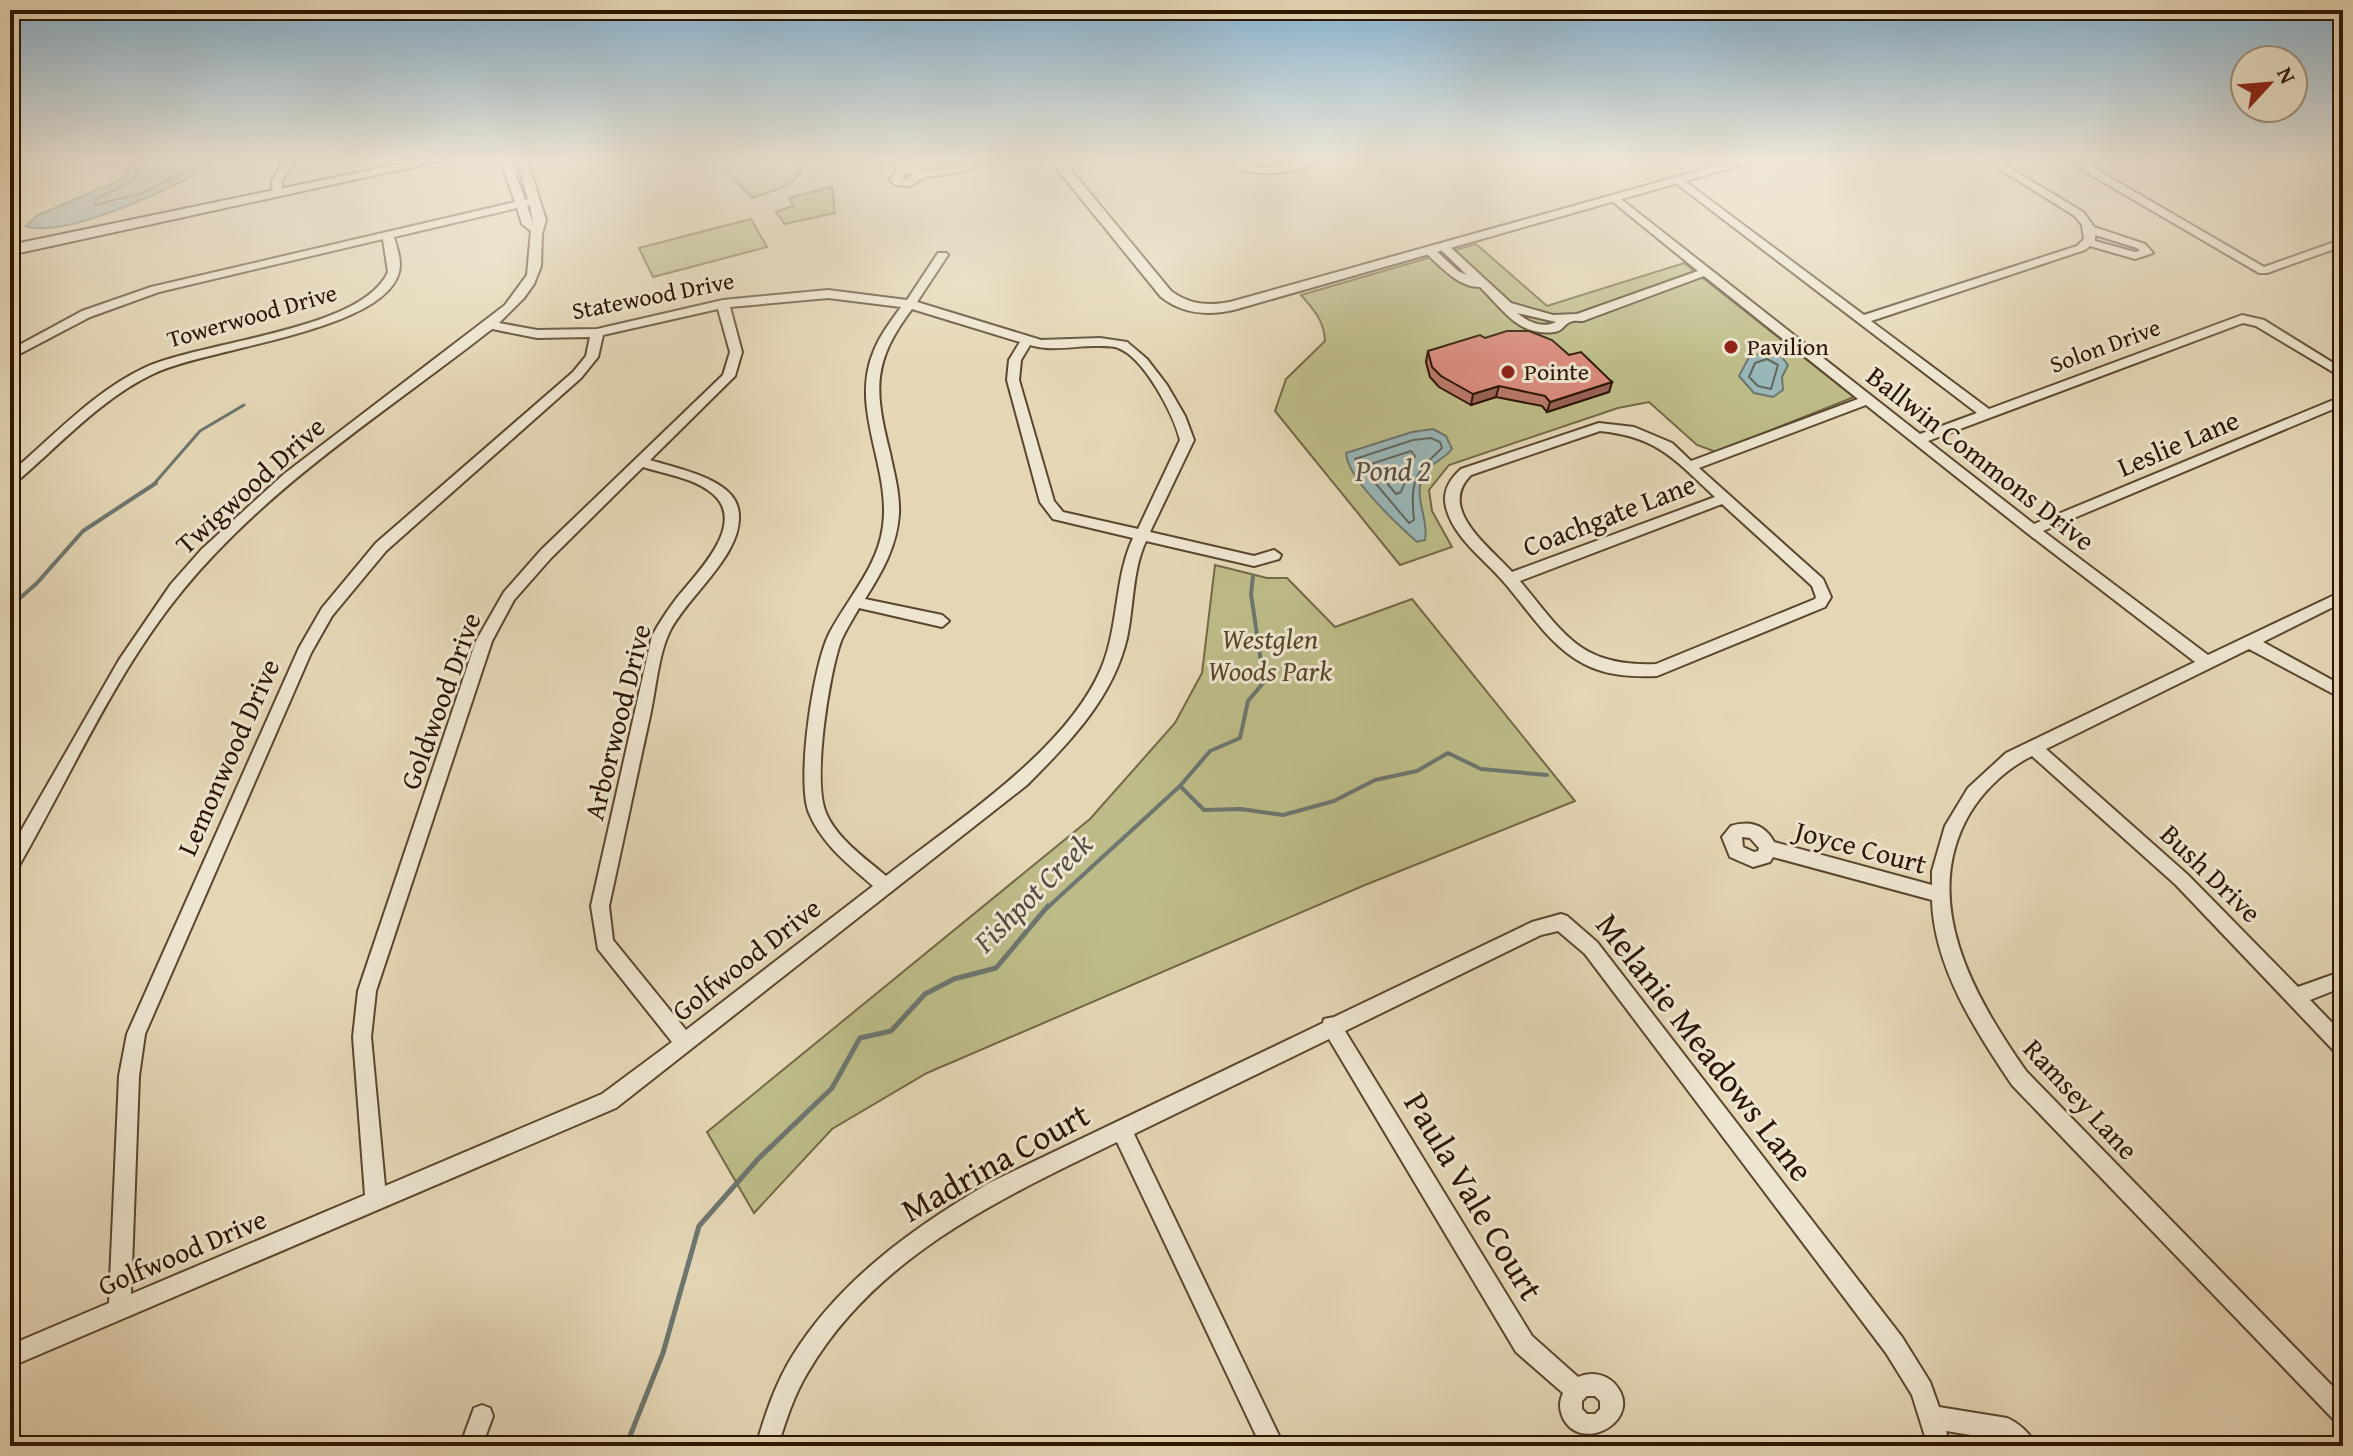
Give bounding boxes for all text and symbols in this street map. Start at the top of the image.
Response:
north arrow [2229,44,2309,124]
text: N [2269,62,2305,89]
street label: Statewood Drive [569,263,737,328]
street label: Towerwood Drive [163,275,341,356]
street label: Solon Drive [2045,309,2165,382]
place label: Pavilion [1747,329,1829,364]
marker: Pavilion [1722,338,1740,356]
place label: Pointe [1524,354,1589,389]
street label: Ballwin Commons Drive [1858,355,2104,560]
marker: Pointe [1499,363,1517,381]
street label: Leslie Lane [2111,399,2245,487]
street label: Twigwood Drive [166,406,334,563]
water label: Pond 2 [1354,448,1431,492]
street label: Coachgate Lane [1516,463,1701,566]
street label: Goldwood Drive [389,607,491,795]
park label: Westglen Woods Park [1208,618,1332,691]
street label: Arborwood Drive [572,619,661,824]
street label: Lemonwood Drive [166,652,289,862]
street label: Joyce Court [1788,808,1932,884]
street label: Bush Drive [2151,814,2271,931]
water label: Fishpot Creek [962,822,1102,963]
street label: Golfwood Drive [662,887,829,1030]
street label: Melanie Meadows Lane [1585,902,1826,1191]
street label: Ramsey Lane [2014,1029,2148,1168]
street label: Paula Vale Court [1393,1082,1556,1309]
street label: Madrina Court [892,1090,1098,1234]
street label: Golfwood Drive [91,1198,272,1305]

